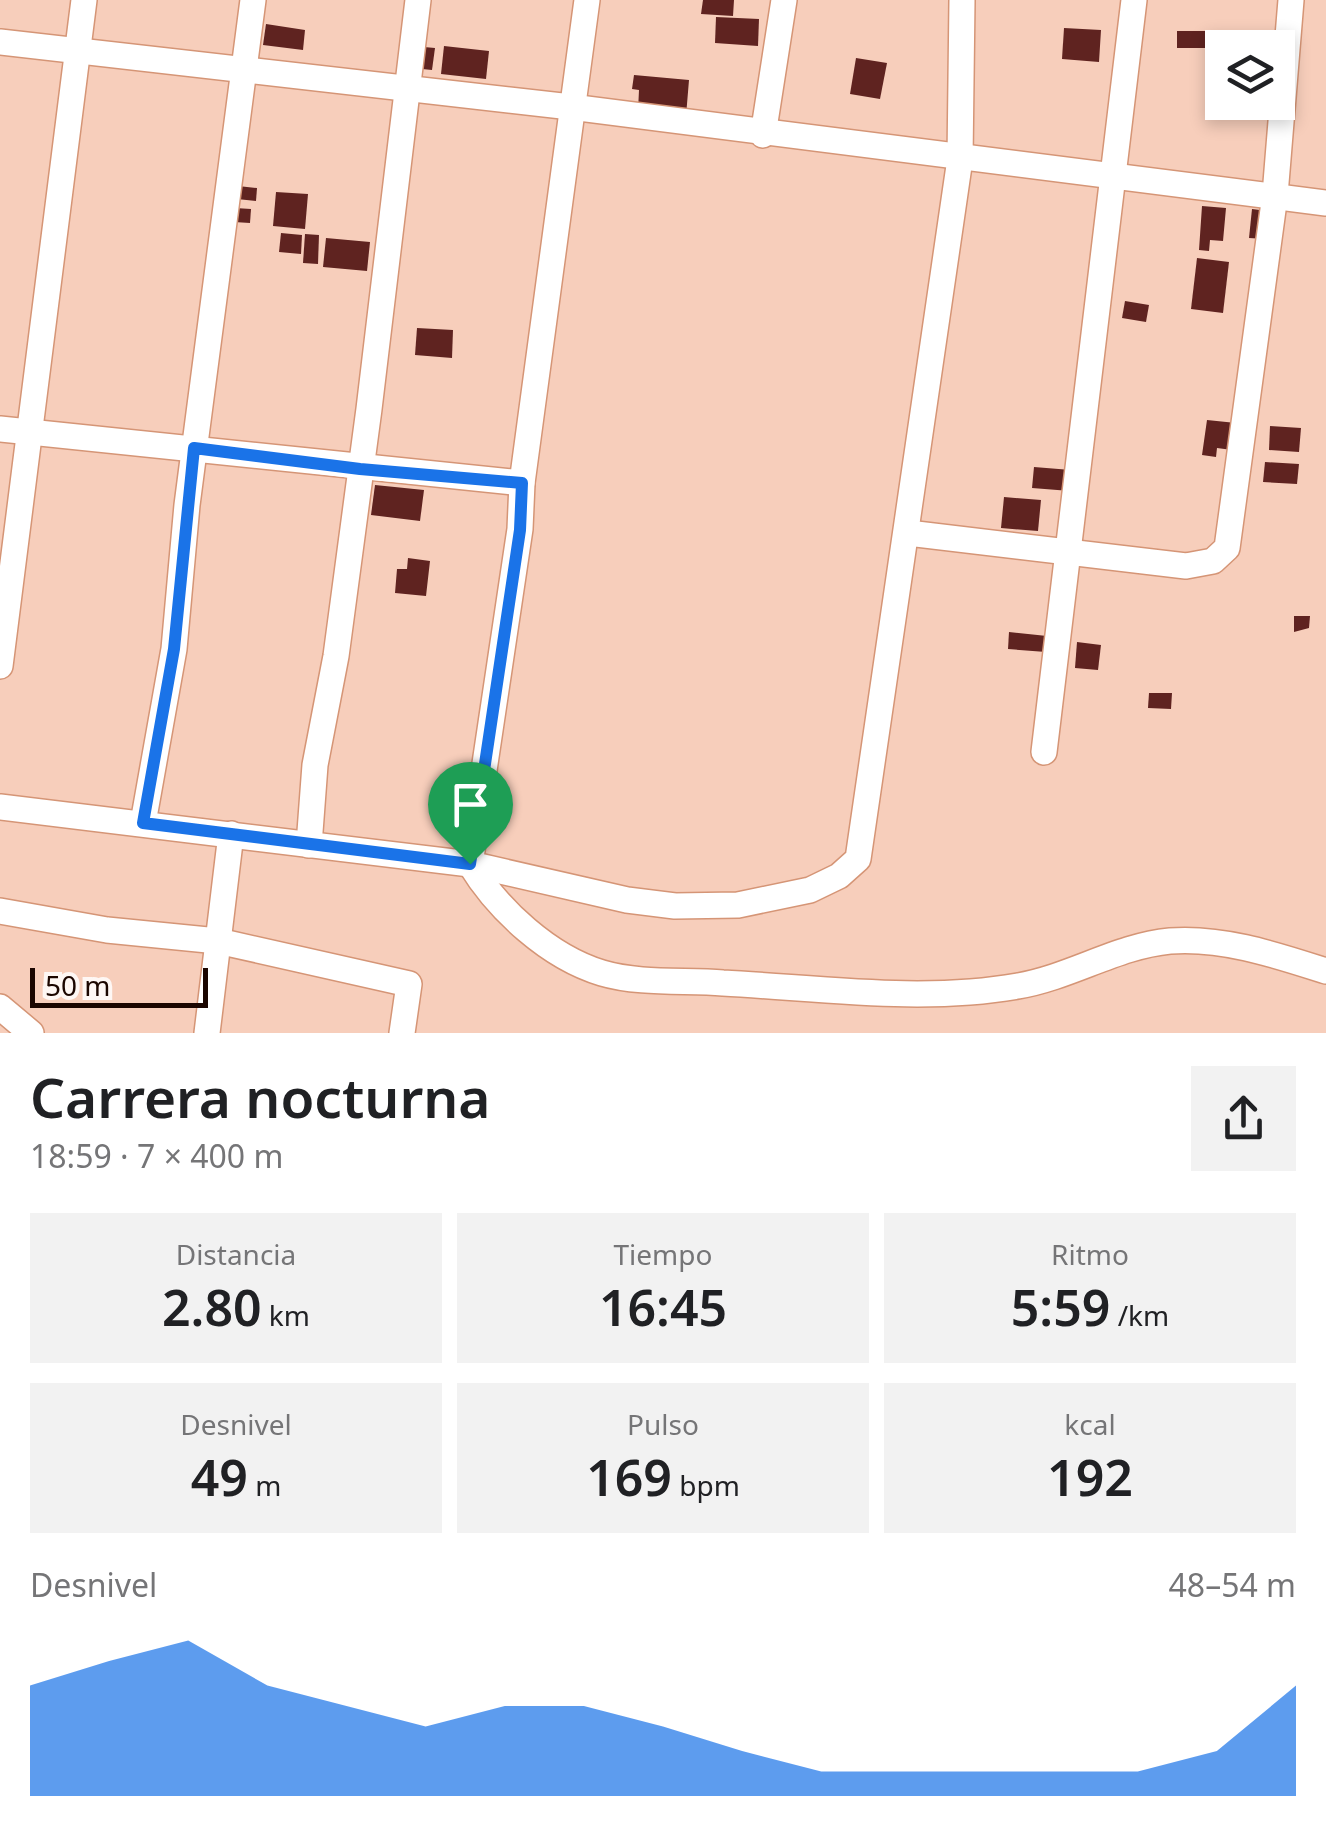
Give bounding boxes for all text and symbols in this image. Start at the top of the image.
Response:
map controls [1205,30,1295,120]
button: layers [1205,30,1295,120]
pin [428,762,513,865]
icon: arrive [443,777,498,832]
scale bar [30,963,208,1008]
text: 50 m [45,966,111,1004]
text: Carrera nocturna [30,1059,491,1134]
button: share [1191,1066,1296,1171]
text: 18:59 · 7 × 400 m [30,1134,283,1177]
text: Distancia [176,1235,296,1273]
text: Tiempo [614,1235,712,1273]
text: Ritmo [1051,1235,1129,1273]
text: 2.80 [162,1273,262,1341]
text: 16:45 [599,1273,727,1341]
text: 5:59 [1011,1273,1110,1341]
text: km [262,1296,310,1334]
text: /km [1110,1296,1169,1334]
text: Desnivel [180,1405,292,1443]
text: Pulso [627,1405,699,1443]
text: kcal [1064,1405,1116,1443]
text: 49 [191,1443,248,1511]
text: 169 [586,1443,672,1511]
text: 192 [1047,1443,1133,1511]
text: m [248,1466,281,1504]
text: bpm [672,1466,740,1504]
text: Desnivel [30,1563,157,1606]
text: 48–54 m [1169,1563,1296,1606]

